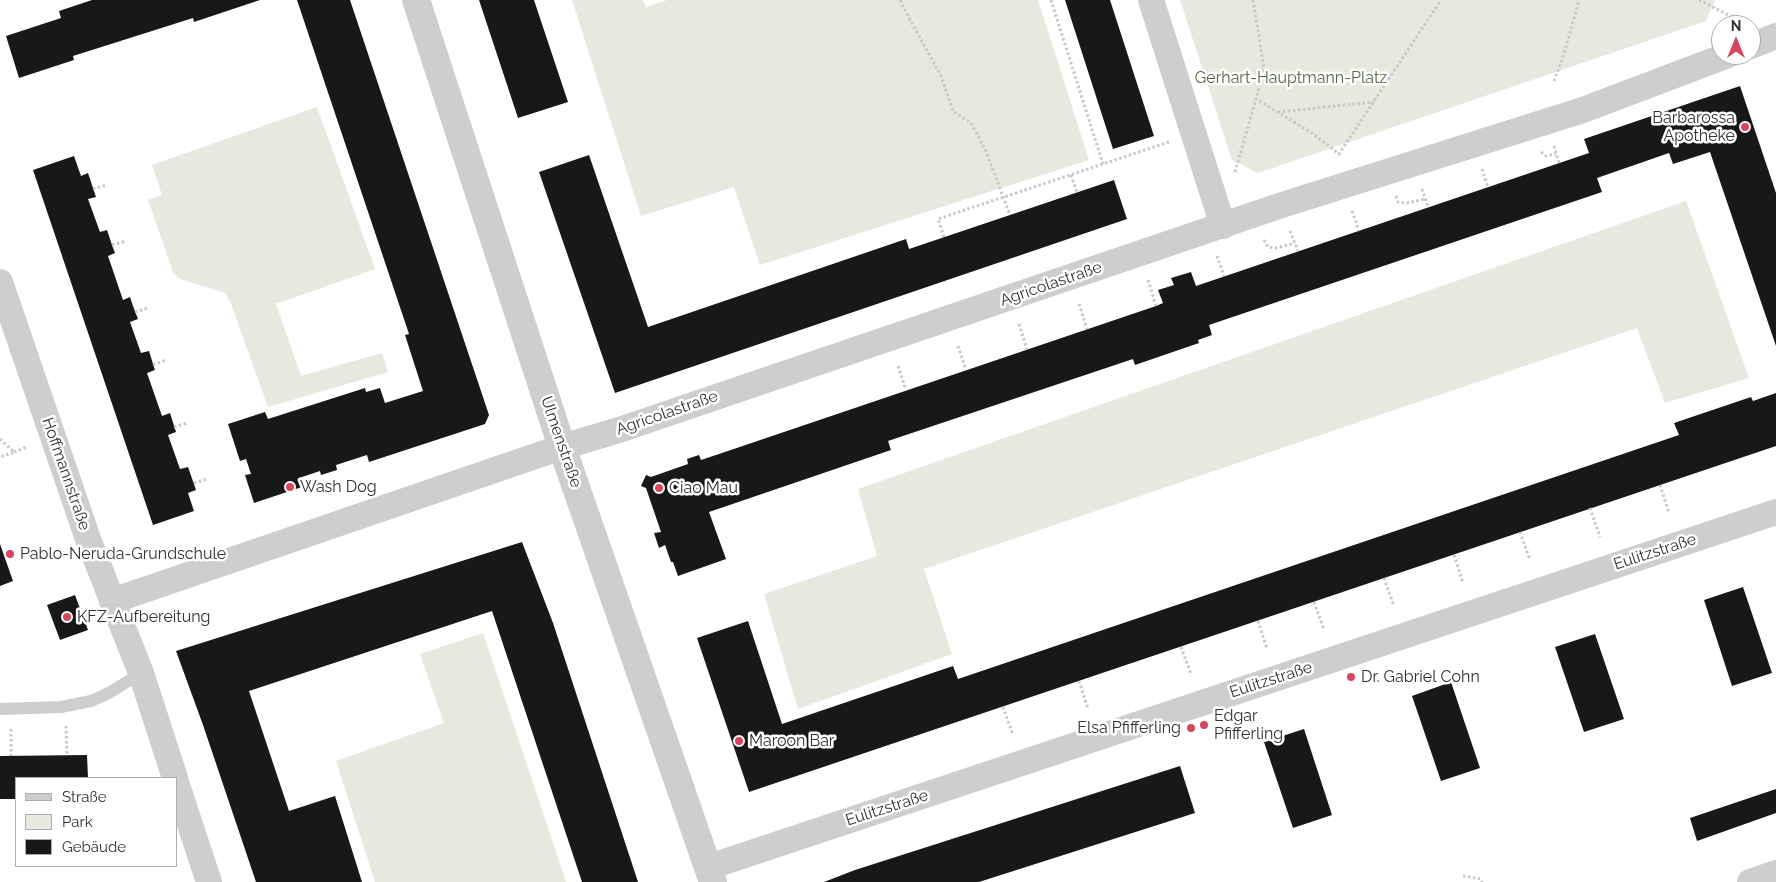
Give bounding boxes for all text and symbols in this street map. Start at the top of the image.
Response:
north arrow [1711,15,1761,65]
text: N [1731,18,1741,34]
park label: Gerhart-Hauptmann-Platz [1195,68,1387,88]
place label: Barbarossa Apotheke [1652,108,1735,146]
marker: Barbarossa Apotheke [1739,121,1751,133]
street label: Agricolastraße [998,258,1104,310]
street label: Agricolastraße [614,387,720,439]
street label: Ulmenstraße [536,394,586,490]
street label: Hoffmannstraße [38,415,94,533]
place label: Wash Dog [300,477,377,497]
place label: Ciao Mau [669,478,738,498]
marker: Wash Dog [284,481,296,493]
marker: Ciao Mau [653,482,665,494]
street label: Eulitzstraße [1611,530,1699,574]
place label: Pablo-Neruda-Grundschule [20,544,226,564]
marker: Pablo-Neruda-Grundschule [4,548,16,560]
place label: KFZ-Aufbereitung [77,607,210,627]
marker: KFZ-Aufbereitung [61,611,73,623]
street label: Eulitzstraße [1227,658,1315,702]
place label: Dr. Gabriel Cohn [1361,667,1480,687]
marker: Dr. Gabriel Cohn [1345,671,1357,683]
place label: Edgar Pfifferling [1214,706,1283,744]
place label: Elsa Pfifferling [1077,718,1181,738]
marker: Edgar Pfifferling [1198,719,1210,731]
marker: Elsa Pfifferling [1185,722,1197,734]
place label: Maroon Bar [749,731,834,751]
marker: Maroon Bar [733,735,745,747]
legend [15,777,178,867]
street label: Eulitzstraße [843,786,931,830]
text: Straße [62,788,106,806]
text: Park [62,813,93,831]
text: Gebäude [62,838,126,856]

